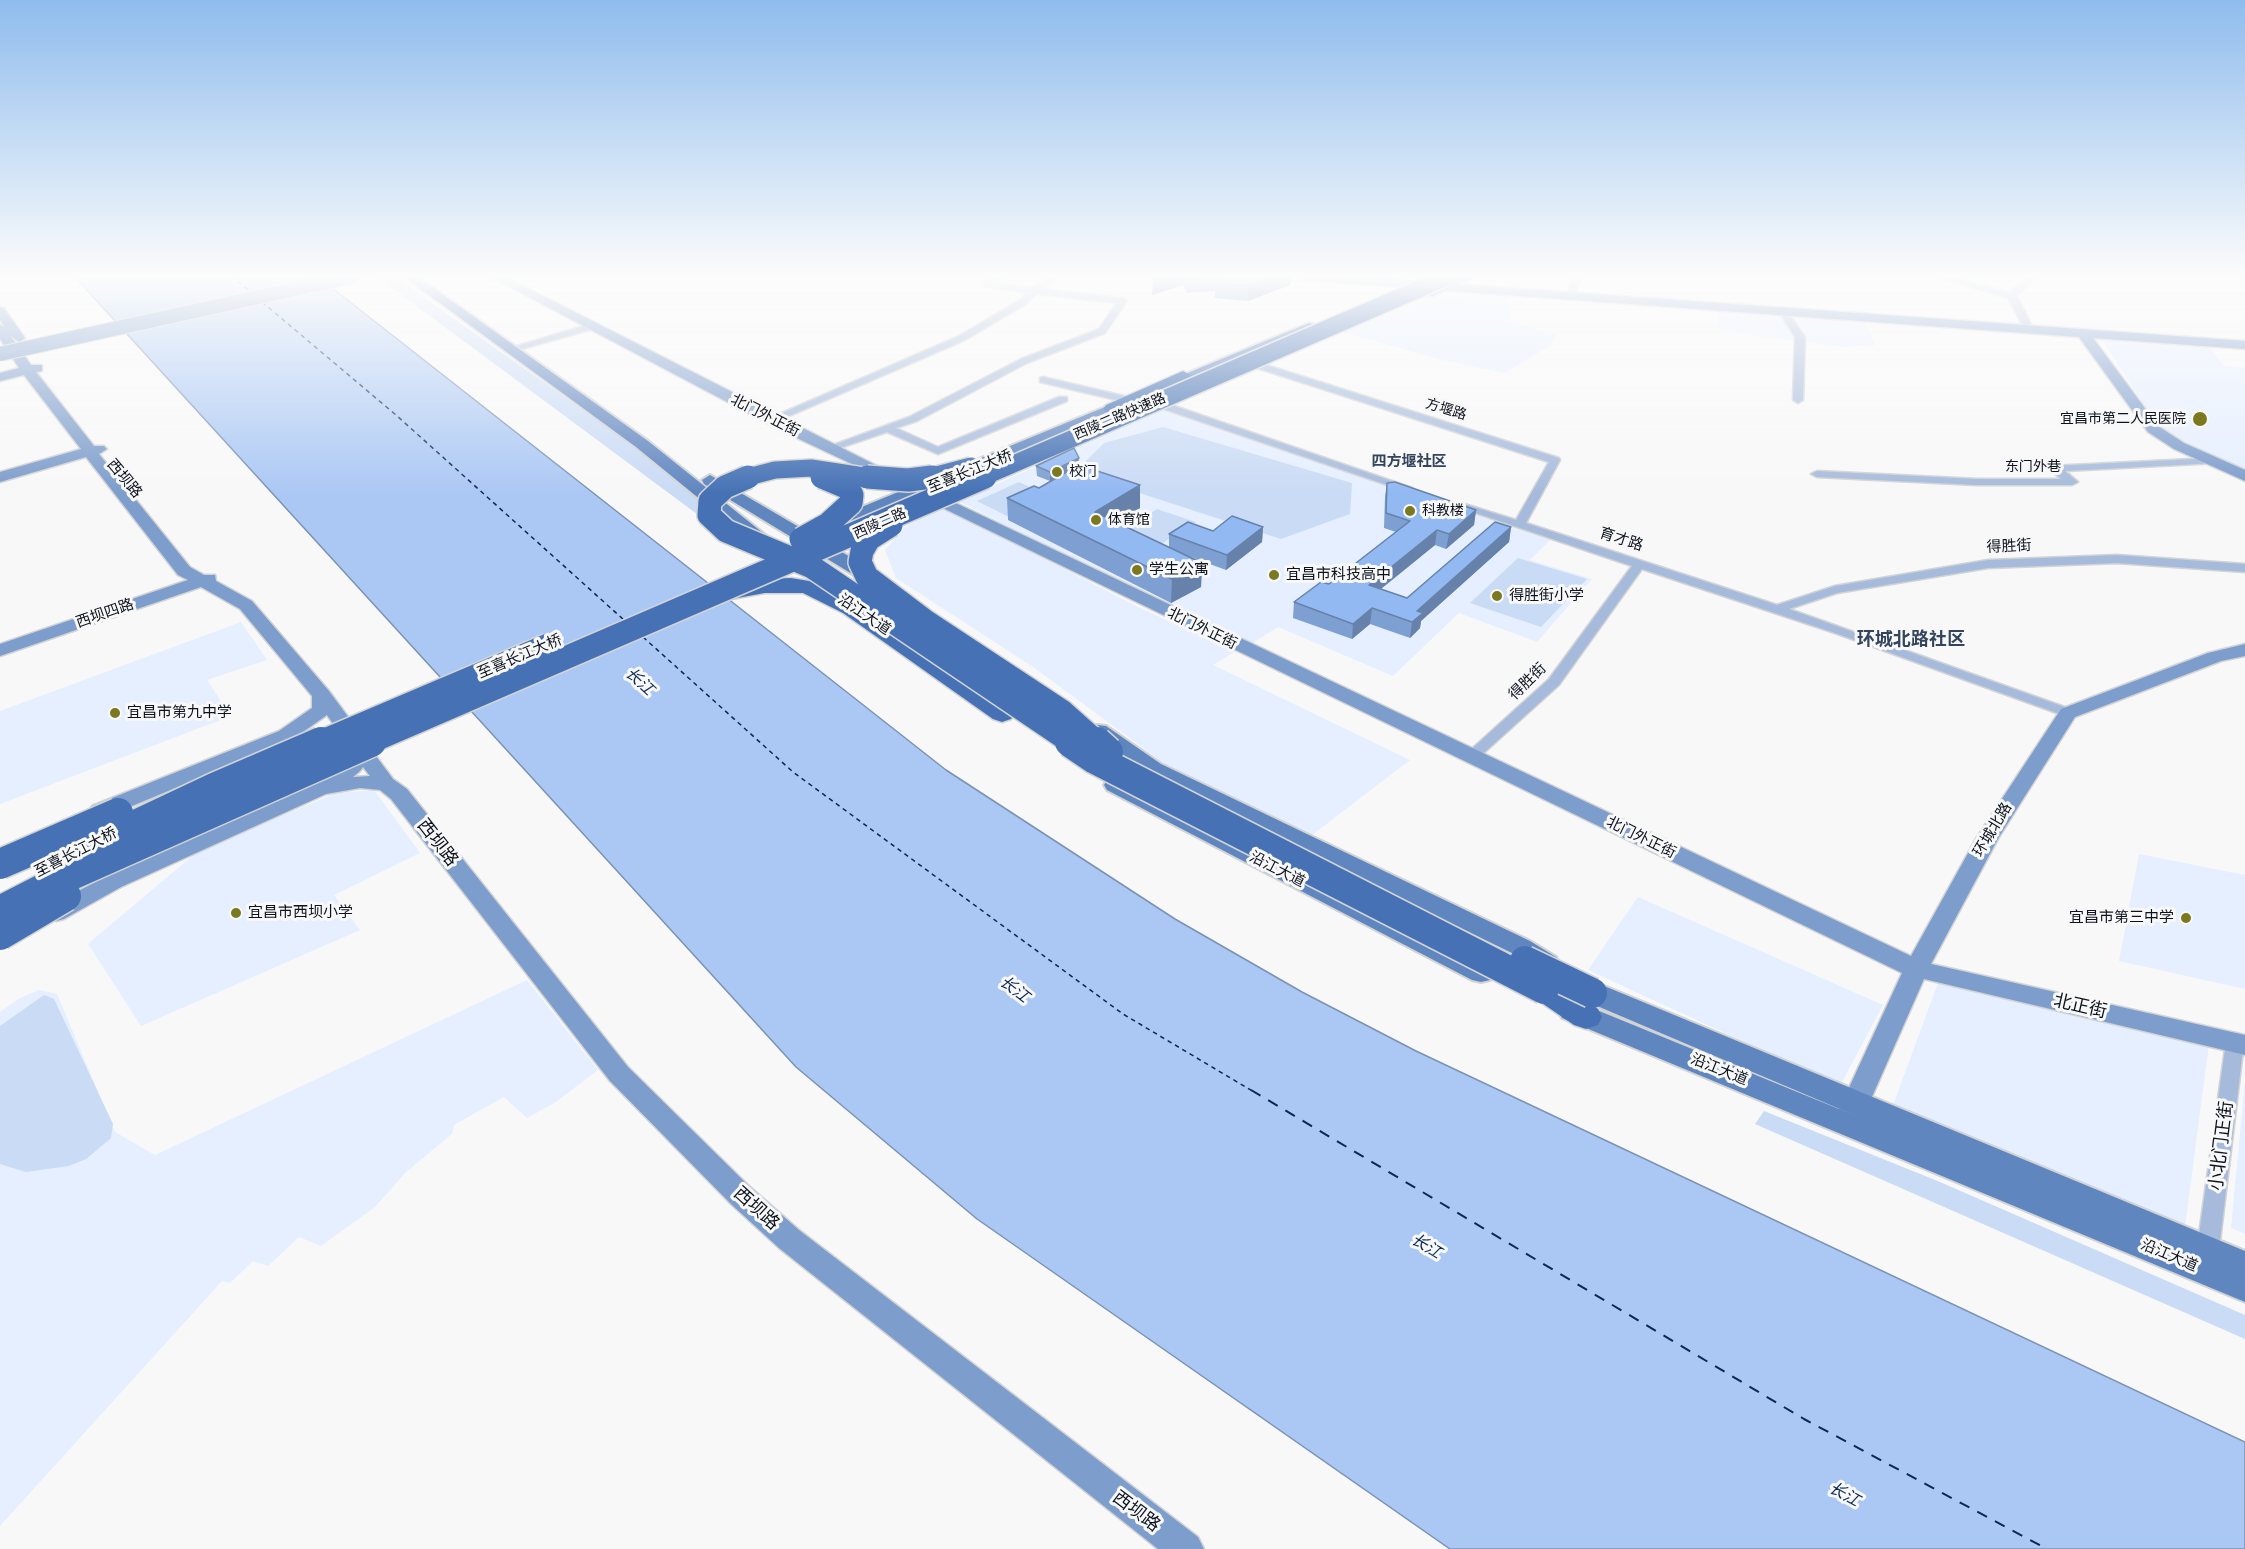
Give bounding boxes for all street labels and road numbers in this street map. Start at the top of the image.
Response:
street label: 西陵二路快速路 [1072,390,1168,444]
street label: 北门外正街 [728,391,802,441]
street label: 方堰路 [1423,396,1469,424]
street label: 至喜长江大桥 [925,447,1015,497]
street label: 西坝路 [103,456,145,502]
street label: 东门外巷 [2005,459,2061,475]
street label: 西陵二路 [851,505,909,543]
street label: 育才路 [1597,524,1645,556]
street label: 得胜街 [1986,537,2032,557]
street label: 沿江大道 [834,591,894,639]
street label: 西坝四路 [74,596,136,632]
street label: 北门外正街 [1164,604,1240,654]
street label: 至喜长江大桥 [475,631,565,683]
street label: 得胜街 [1506,660,1550,704]
street label: 环城北路 [1970,800,2016,860]
street label: 北门外正街 [1603,813,1679,863]
street label: 西坝路 [412,815,462,871]
street label: 至喜长江大桥 [32,825,120,881]
street label: 沿江大道 [1246,848,1308,892]
street label: 北正街 [2051,990,2109,1024]
street label: 沿江大道 [1688,1050,1750,1090]
street label: 小北门正街 [2206,1100,2238,1192]
street label: 西坝路 [729,1183,783,1235]
street label: 沿江大道 [2138,1236,2200,1276]
street label: 西坝路 [1108,1487,1164,1537]

